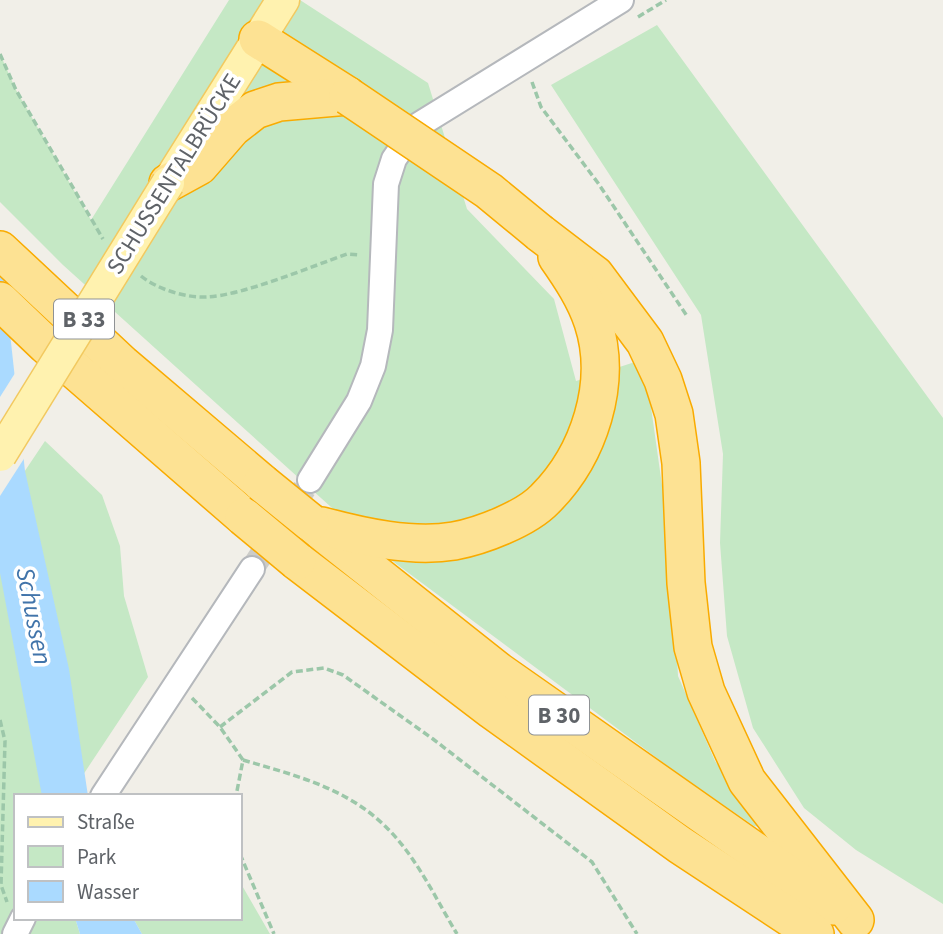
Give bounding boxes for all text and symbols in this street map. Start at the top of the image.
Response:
street label: SCHUSSENTALBRÜCKE [98,67,250,281]
road number: B 33 [54,300,114,338]
water label: Schussen [6,564,62,668]
road number: B 30 [529,695,589,734]
legend [14,794,242,920]
text: Straße [77,807,135,837]
text: Park [77,842,117,872]
text: Wasser [77,877,140,907]

